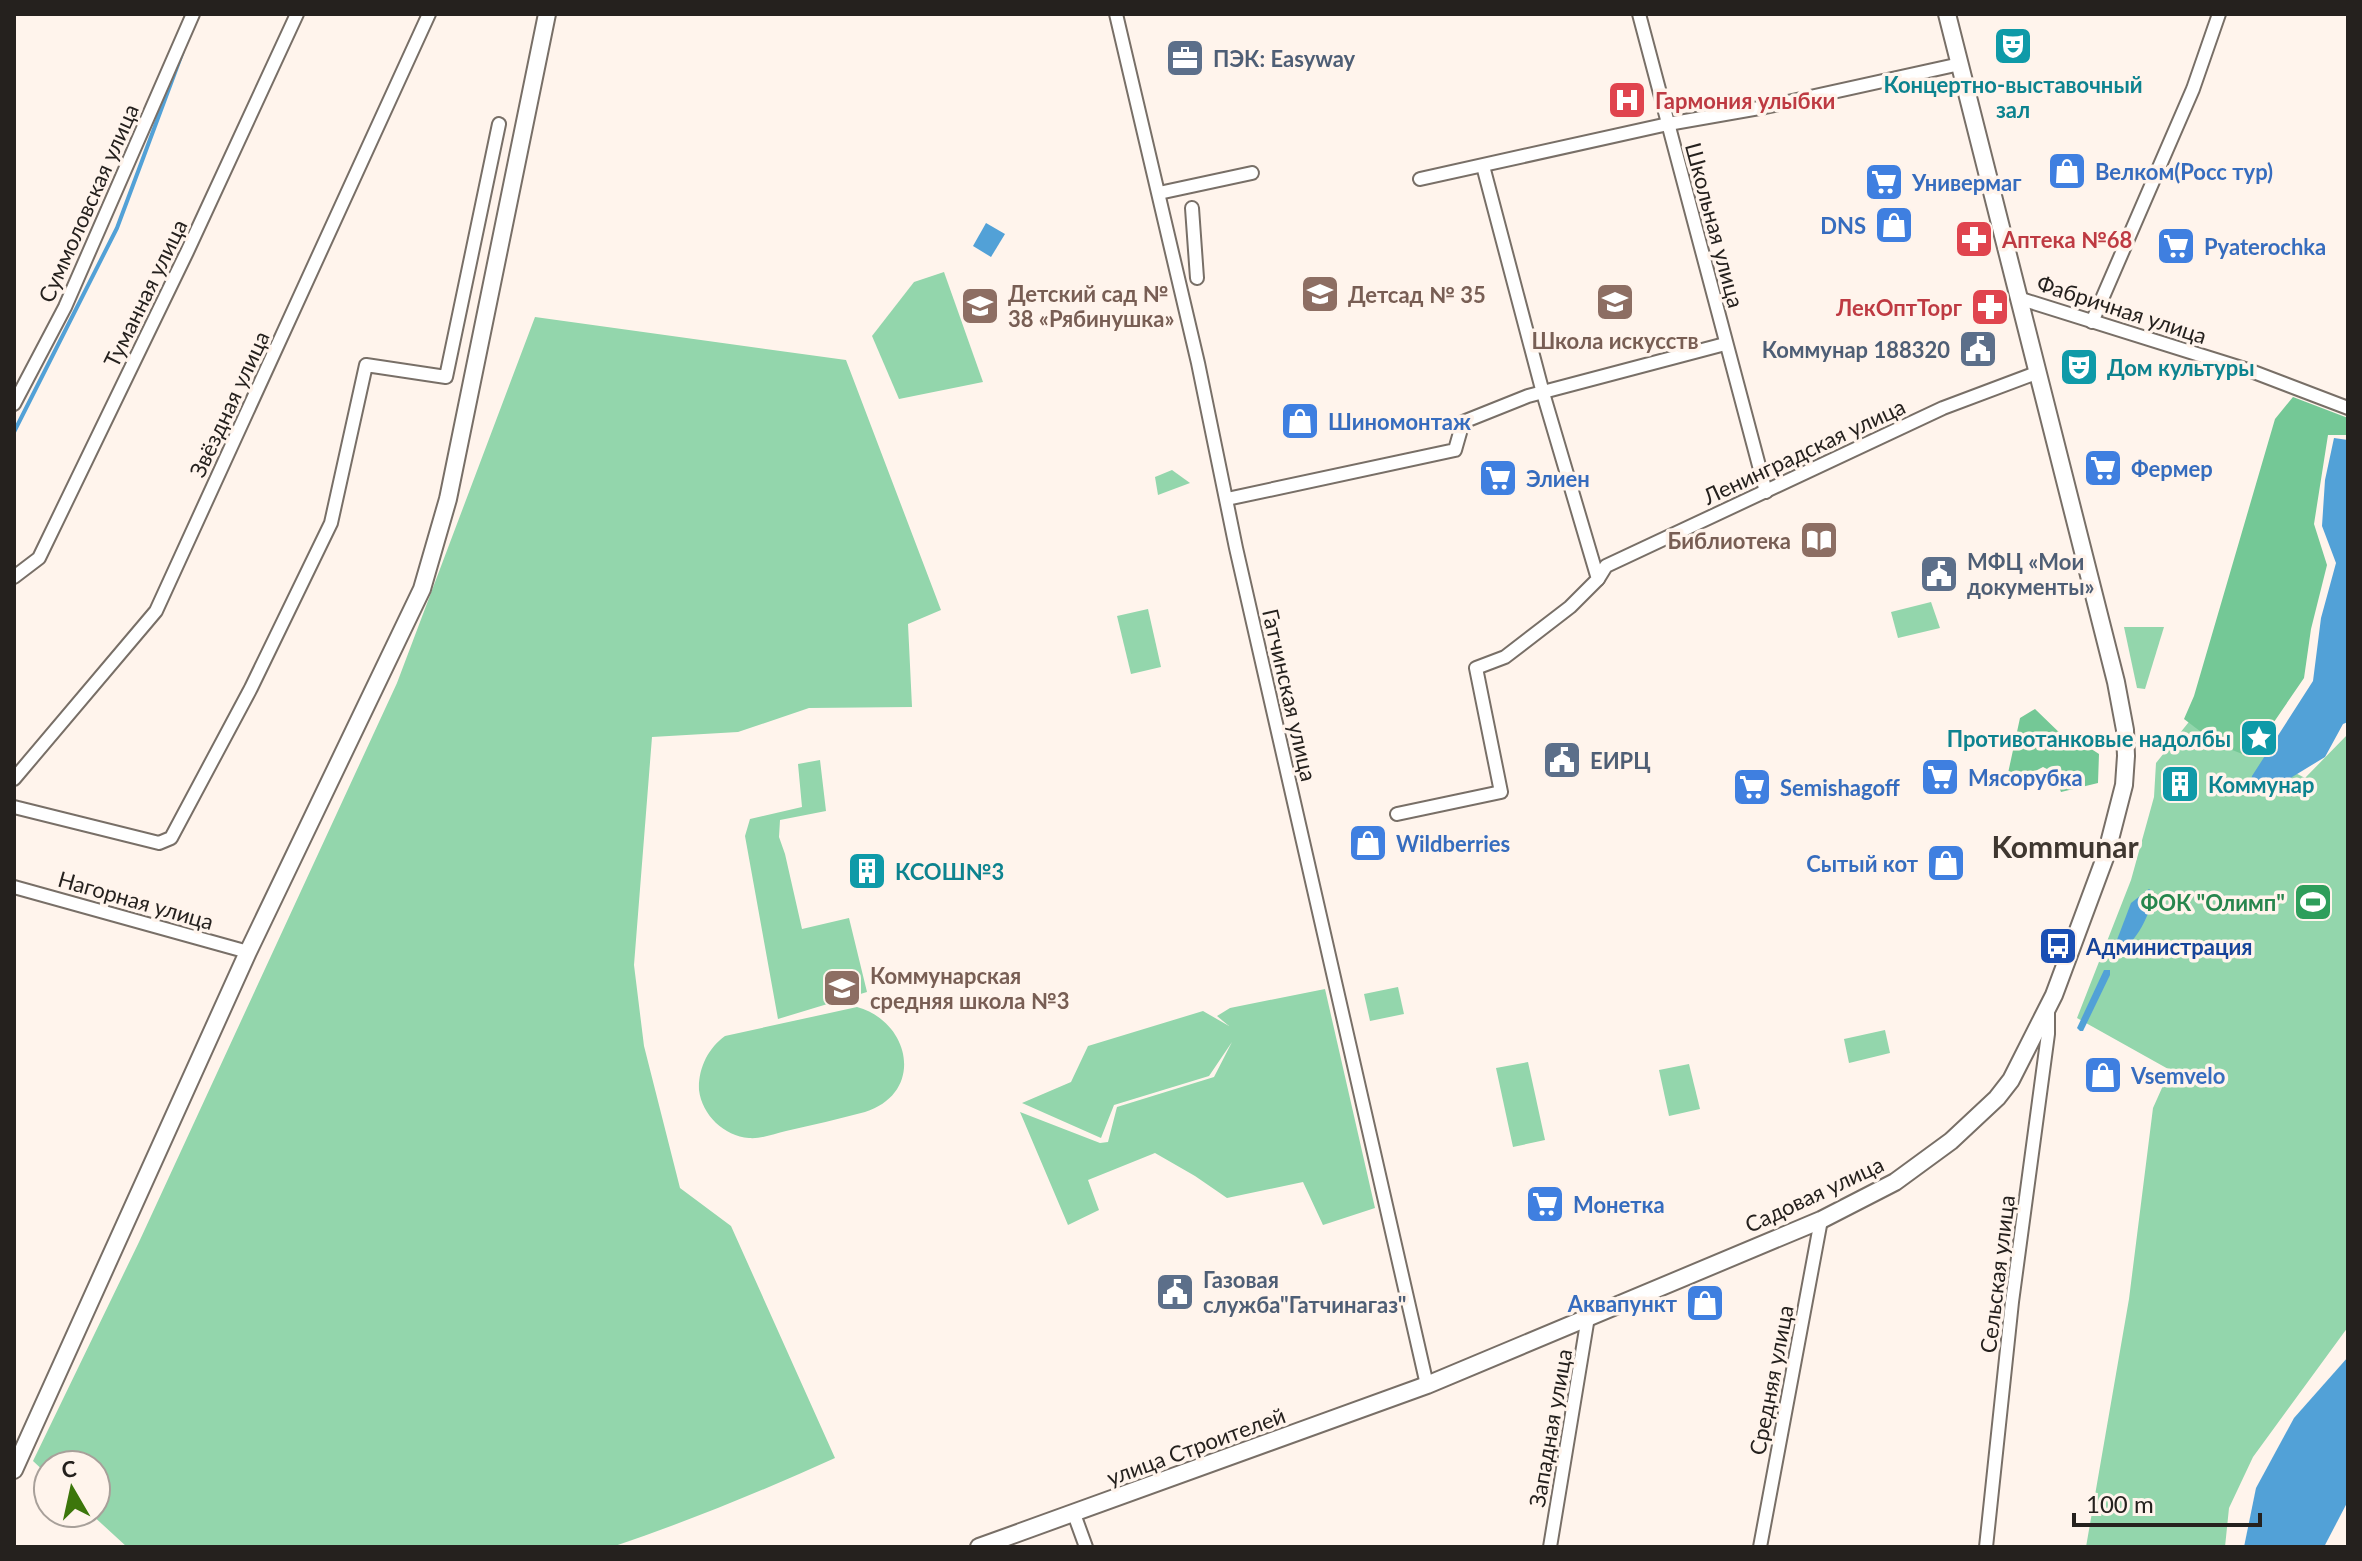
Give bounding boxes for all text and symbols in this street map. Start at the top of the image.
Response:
theatre icon: Концертно-выставочный зал [1992,25,2034,67]
office icon: ПЭК: Easyway [1164,37,1206,79]
place label: ПЭК: Easyway [1213,45,1356,72]
place label: Концертно-выставочный зал [1883,71,2143,123]
hospital icon: Гармония улыбки [1606,79,1648,121]
place label: Гармония улыбки [1655,87,1835,114]
street label: Суммоловская улица [32,100,144,306]
street label: Школьная улица [1680,139,1750,311]
shop icon: Велком(Росс тур) [2046,150,2088,192]
place label: Велком(Росс тур) [2095,158,2273,185]
supermarket icon: Универмаг [1863,161,1905,203]
place label: Универмаг [1911,169,2021,196]
shop icon: DNS [1873,204,1915,246]
place label: DNS [1820,212,1866,239]
street label: Туманная улица [98,215,192,371]
pharmacy icon: Аптека №68 [1953,218,1995,260]
supermarket icon: Pyaterochka [2155,225,2197,267]
place label: Аптека №68 [2001,226,2132,253]
place label: Pyaterochka [2204,233,2326,260]
street label: Фабричная улица [2034,269,2210,349]
school or university icon: Детсад № 35 [1299,273,1341,315]
place label: Детский сад № 38 «Рябинушка» [1008,280,1174,332]
place label: Детсад № 35 [1348,281,1486,308]
school or university icon: Школа искусств [1594,281,1636,323]
school or university icon: Детский сад № 38 «Рябинушка» [959,285,1001,327]
pharmacy icon: ЛекОптТорг [1969,286,2011,328]
place label: ЛекОптТорг [1835,294,1962,321]
street label: Звёздная улица [183,327,275,481]
place label: Школа искусств [1531,327,1699,354]
public building icon: Коммунар 188320 [1957,328,1999,370]
place label: Коммунар 188320 [1762,336,1950,363]
theatre icon: Дом культуры [2058,346,2100,388]
place label: Дом культуры [2107,354,2254,381]
street label: Ленинградская улица [1698,392,1909,510]
shop icon: Шиномонтаж [1279,400,1321,442]
place label: Шиномонтаж [1328,408,1471,435]
supermarket icon: Фермер [2082,447,2124,489]
place label: Фермер [2131,455,2213,482]
supermarket icon: Элиен [1477,457,1519,499]
place label: Элиен [1526,465,1590,492]
library icon: Библиотека [1798,519,1840,561]
place label: Библиотека [1668,527,1791,554]
place label: МФЦ «Мои документы» [1967,548,2095,600]
public building icon: МФЦ «Мои документы» [1918,553,1960,595]
street label: Гатчинская улица [1257,606,1323,784]
place icon: Противотанковые надолбы [2238,717,2280,759]
place label: Противотанковые надолбы [1947,725,2231,752]
public building icon: ЕИРЦ [1541,739,1583,781]
place label: ЕИРЦ [1590,747,1651,774]
supermarket icon: Мясорубка [1919,756,1961,798]
building icon: Коммунар [2159,763,2201,805]
place label: Мясорубка [1968,764,2083,791]
supermarket icon: Semishagoff [1731,766,1773,808]
place label: Коммунар [2208,771,2314,798]
place label: Semishagoff [1780,774,1900,801]
shop icon: Wildberries [1347,822,1389,864]
district label: Kommunar [1991,828,2139,864]
place label: Wildberries [1396,830,1510,857]
shop icon: Сытый кот [1925,842,1967,884]
building icon: КСОШ№3 [846,850,888,892]
place label: Сытый кот [1806,850,1919,877]
place label: КСОШ№3 [895,858,1004,885]
street label: Нагорная улица [55,865,217,935]
sports icon: ФОК "Олимп" [2292,881,2334,923]
place label: ФОК "Олимп" [2140,889,2285,916]
bus stop icon: Администрация [2037,925,2079,967]
place label: Администрация [2085,933,2253,960]
place label: Коммунарская средняя школа №3 [870,962,1069,1014]
school or university icon: Коммунарская средняя школа №3 [821,967,863,1009]
shop icon: Vsemvelo [2082,1054,2124,1096]
place label: Vsemvelo [2130,1062,2225,1089]
street label: Садовая улица [1740,1150,1888,1238]
supermarket icon: Монетка [1524,1183,1566,1225]
place label: Монетка [1573,1191,1665,1218]
street label: Сельская улица [1974,1193,2020,1355]
place label: Газовая служба"Гатчинагаз" [1203,1266,1406,1318]
public building icon: Газовая служба"Гатчинагаз" [1154,1271,1196,1313]
shop icon: Аквапункт [1684,1282,1726,1324]
place label: Аквапункт [1567,1290,1678,1317]
street label: Средняя улица [1743,1303,1799,1457]
street label: Западная улица [1523,1347,1577,1509]
street label: улица Строителей [1103,1401,1289,1491]
north arrow [32,1449,112,1529]
text: С [59,1454,79,1483]
scale bar [2074,1477,2260,1527]
text: 100 m [2086,1489,2154,1518]

